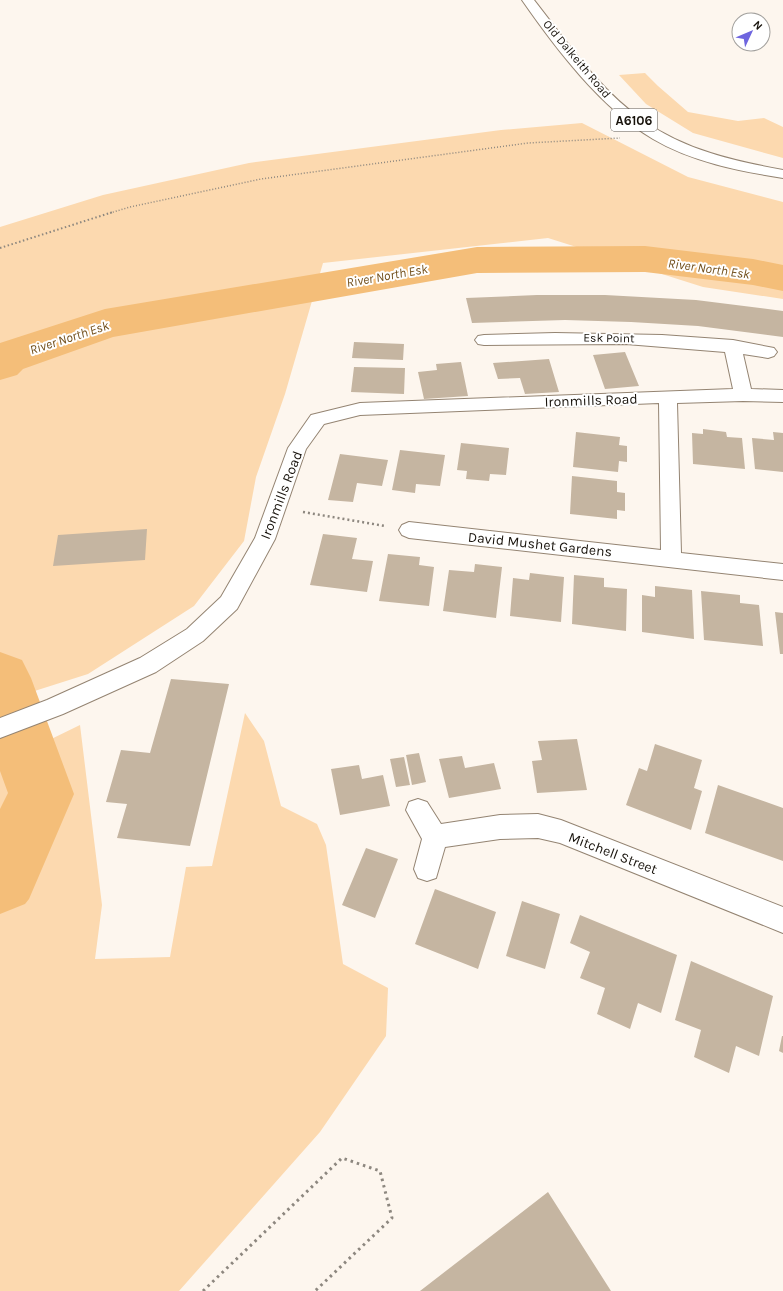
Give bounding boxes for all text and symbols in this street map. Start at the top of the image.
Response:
north arrow [731,12,771,52]
street label: Old Dalkeith Road [540,17,614,101]
text: N [750,18,765,33]
road number: A6106 [611,109,657,131]
water label: River North Esk [667,255,751,282]
water label: River North Esk [345,261,429,290]
water label: River North Esk [28,318,111,357]
street label: Esk Point [583,331,635,345]
street label: Ironmills Road [544,390,638,411]
street label: Ironmills Road [257,449,306,542]
street label: David Mushet Gardens [467,528,613,561]
street label: Mitchell Street [566,829,660,878]

